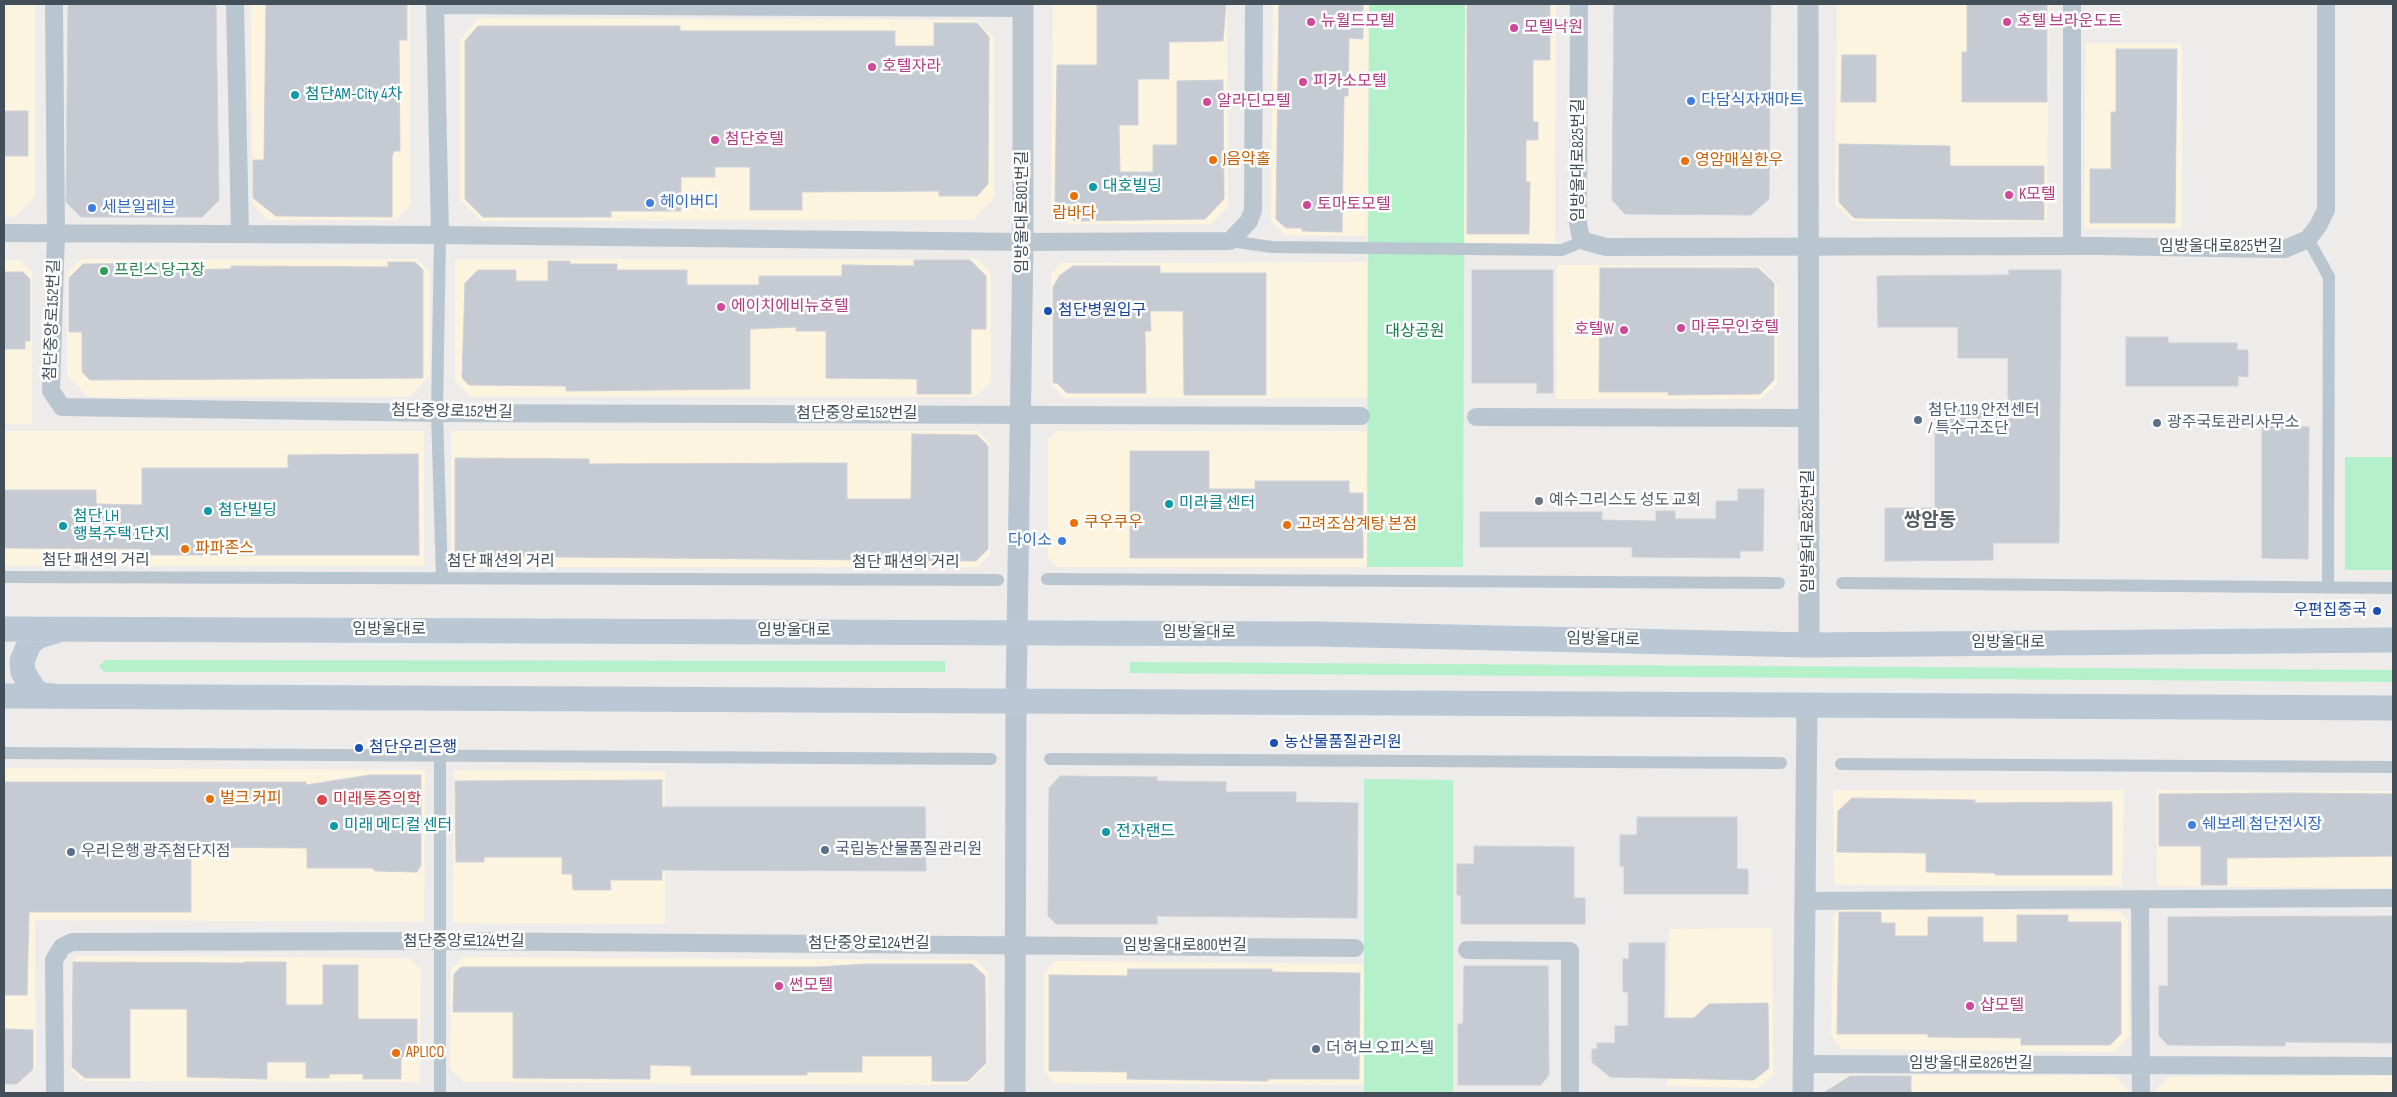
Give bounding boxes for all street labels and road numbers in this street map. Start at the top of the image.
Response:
street label: 임방울대로825번길 [1569,98,1589,222]
street label: 임방울대로801번길 [1013,151,1033,273]
street label: 임방울대로825번길 [2159,237,2283,257]
street label: 첨단중앙로152번길 [41,259,65,381]
street label: 첨단중앙로152번길 [391,401,513,423]
street label: 첨단중앙로152번길 [796,404,918,424]
street label: 임방울대로825번길 [1799,469,1819,593]
street label: 첨단 패션의 거리 [42,551,150,571]
street label: 첨단 패션의 거리 [447,552,555,572]
street label: 첨단 패션의 거리 [852,553,960,573]
street label: 임방울대로 [352,620,426,640]
street label: 임방울대로 [757,621,831,641]
street label: 임방울대로 [1162,623,1236,643]
street label: 임방울대로 [1566,630,1640,650]
street label: 임방울대로 [1971,633,2045,653]
street label: 첨단중앙로124번길 [403,932,525,952]
street label: 첨단중앙로124번길 [808,934,930,954]
street label: 임방울대로800번길 [1123,936,1247,956]
street label: 임방울대로826번길 [1909,1054,2033,1074]

